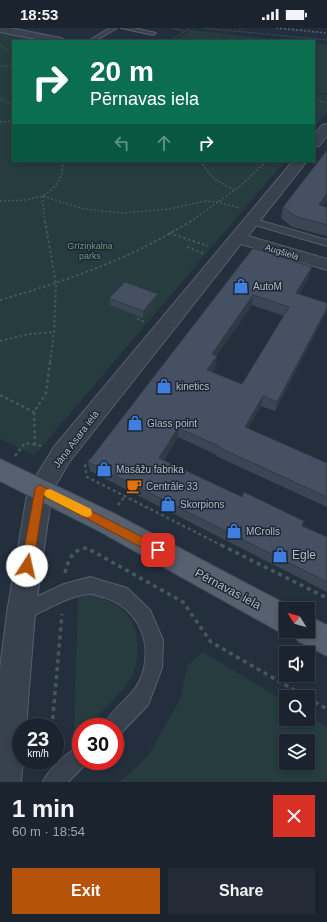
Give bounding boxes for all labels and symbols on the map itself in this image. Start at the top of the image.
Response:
park label: Grīziņkalna parks [67,241,113,261]
street label: Augšiela [264,242,300,262]
shop icon: AutoM [232,277,250,295]
place label: AutoM [253,281,282,292]
shop icon: kinetics [155,377,173,395]
place label: kinetics [176,381,209,392]
street label: Jāņa Asara iela [51,408,101,470]
shop icon: Glass point [126,414,144,432]
place label: Glass point [147,418,197,429]
shop icon: Masāžu fabrika [95,460,113,478]
place label: Masāžu fabrika [116,464,184,475]
cafe icon: Centrāle 33 [125,477,143,495]
place label: Centrāle 33 [146,481,198,492]
shop icon: Skorpions [159,495,177,513]
place label: Skorpions [180,499,224,510]
shop icon: MCrolls [225,522,243,540]
place label: MCrolls [246,526,280,537]
pin [141,533,175,567]
position arrow [6,545,48,587]
shop icon: Egle [271,546,289,564]
place label: Egle [292,548,316,562]
street label: Pērnavas iela [193,566,264,612]
north arrow [279,602,315,638]
speed limit sign: 30 [72,718,124,770]

